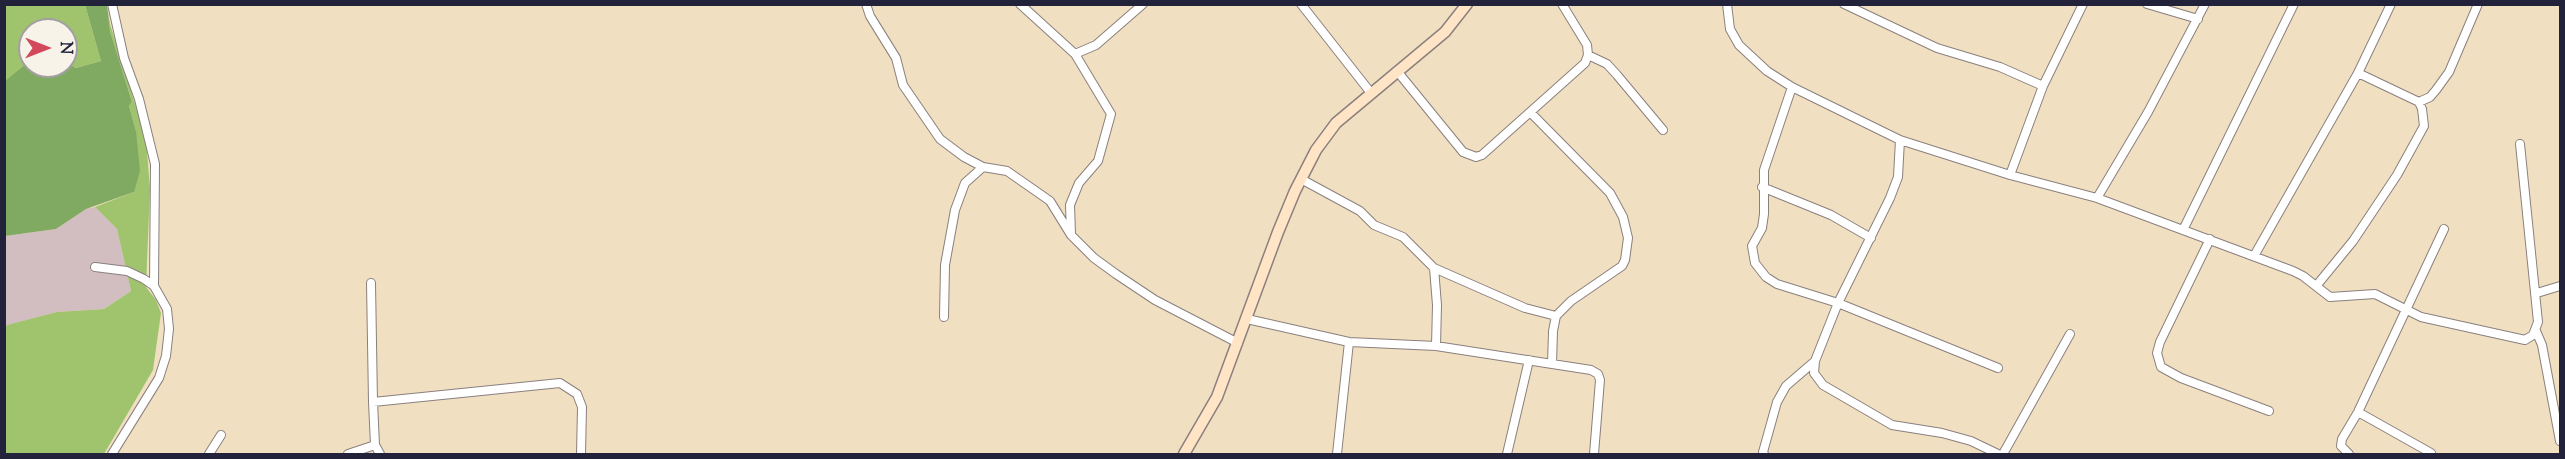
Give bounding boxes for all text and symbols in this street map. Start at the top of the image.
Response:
north arrow [18,18,78,78]
text: N [53,42,76,54]

